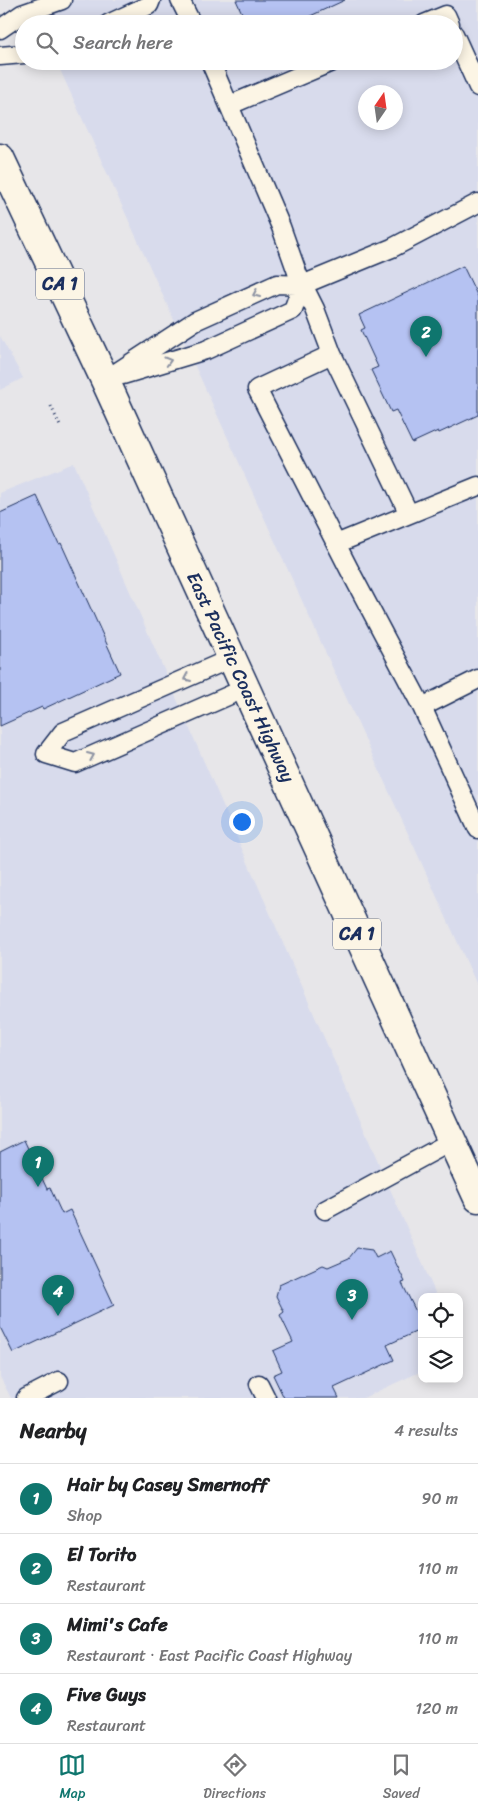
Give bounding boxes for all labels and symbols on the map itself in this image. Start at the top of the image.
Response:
north arrow [358,85,403,130]
road number: CA 1 [36,268,84,300]
one-way arrow [252,287,261,298]
pin: 2 [410,316,442,357]
one-way arrow [164,357,172,367]
street label: East Pacific Coast Highway [178,566,305,788]
one-way arrow [183,671,192,682]
one-way arrow [86,751,95,762]
your location [229,809,255,835]
road number: CA 1 [333,919,381,950]
pin: 1 [22,1146,54,1187]
pin: 4 [42,1275,74,1316]
pin: 3 [336,1279,368,1320]

